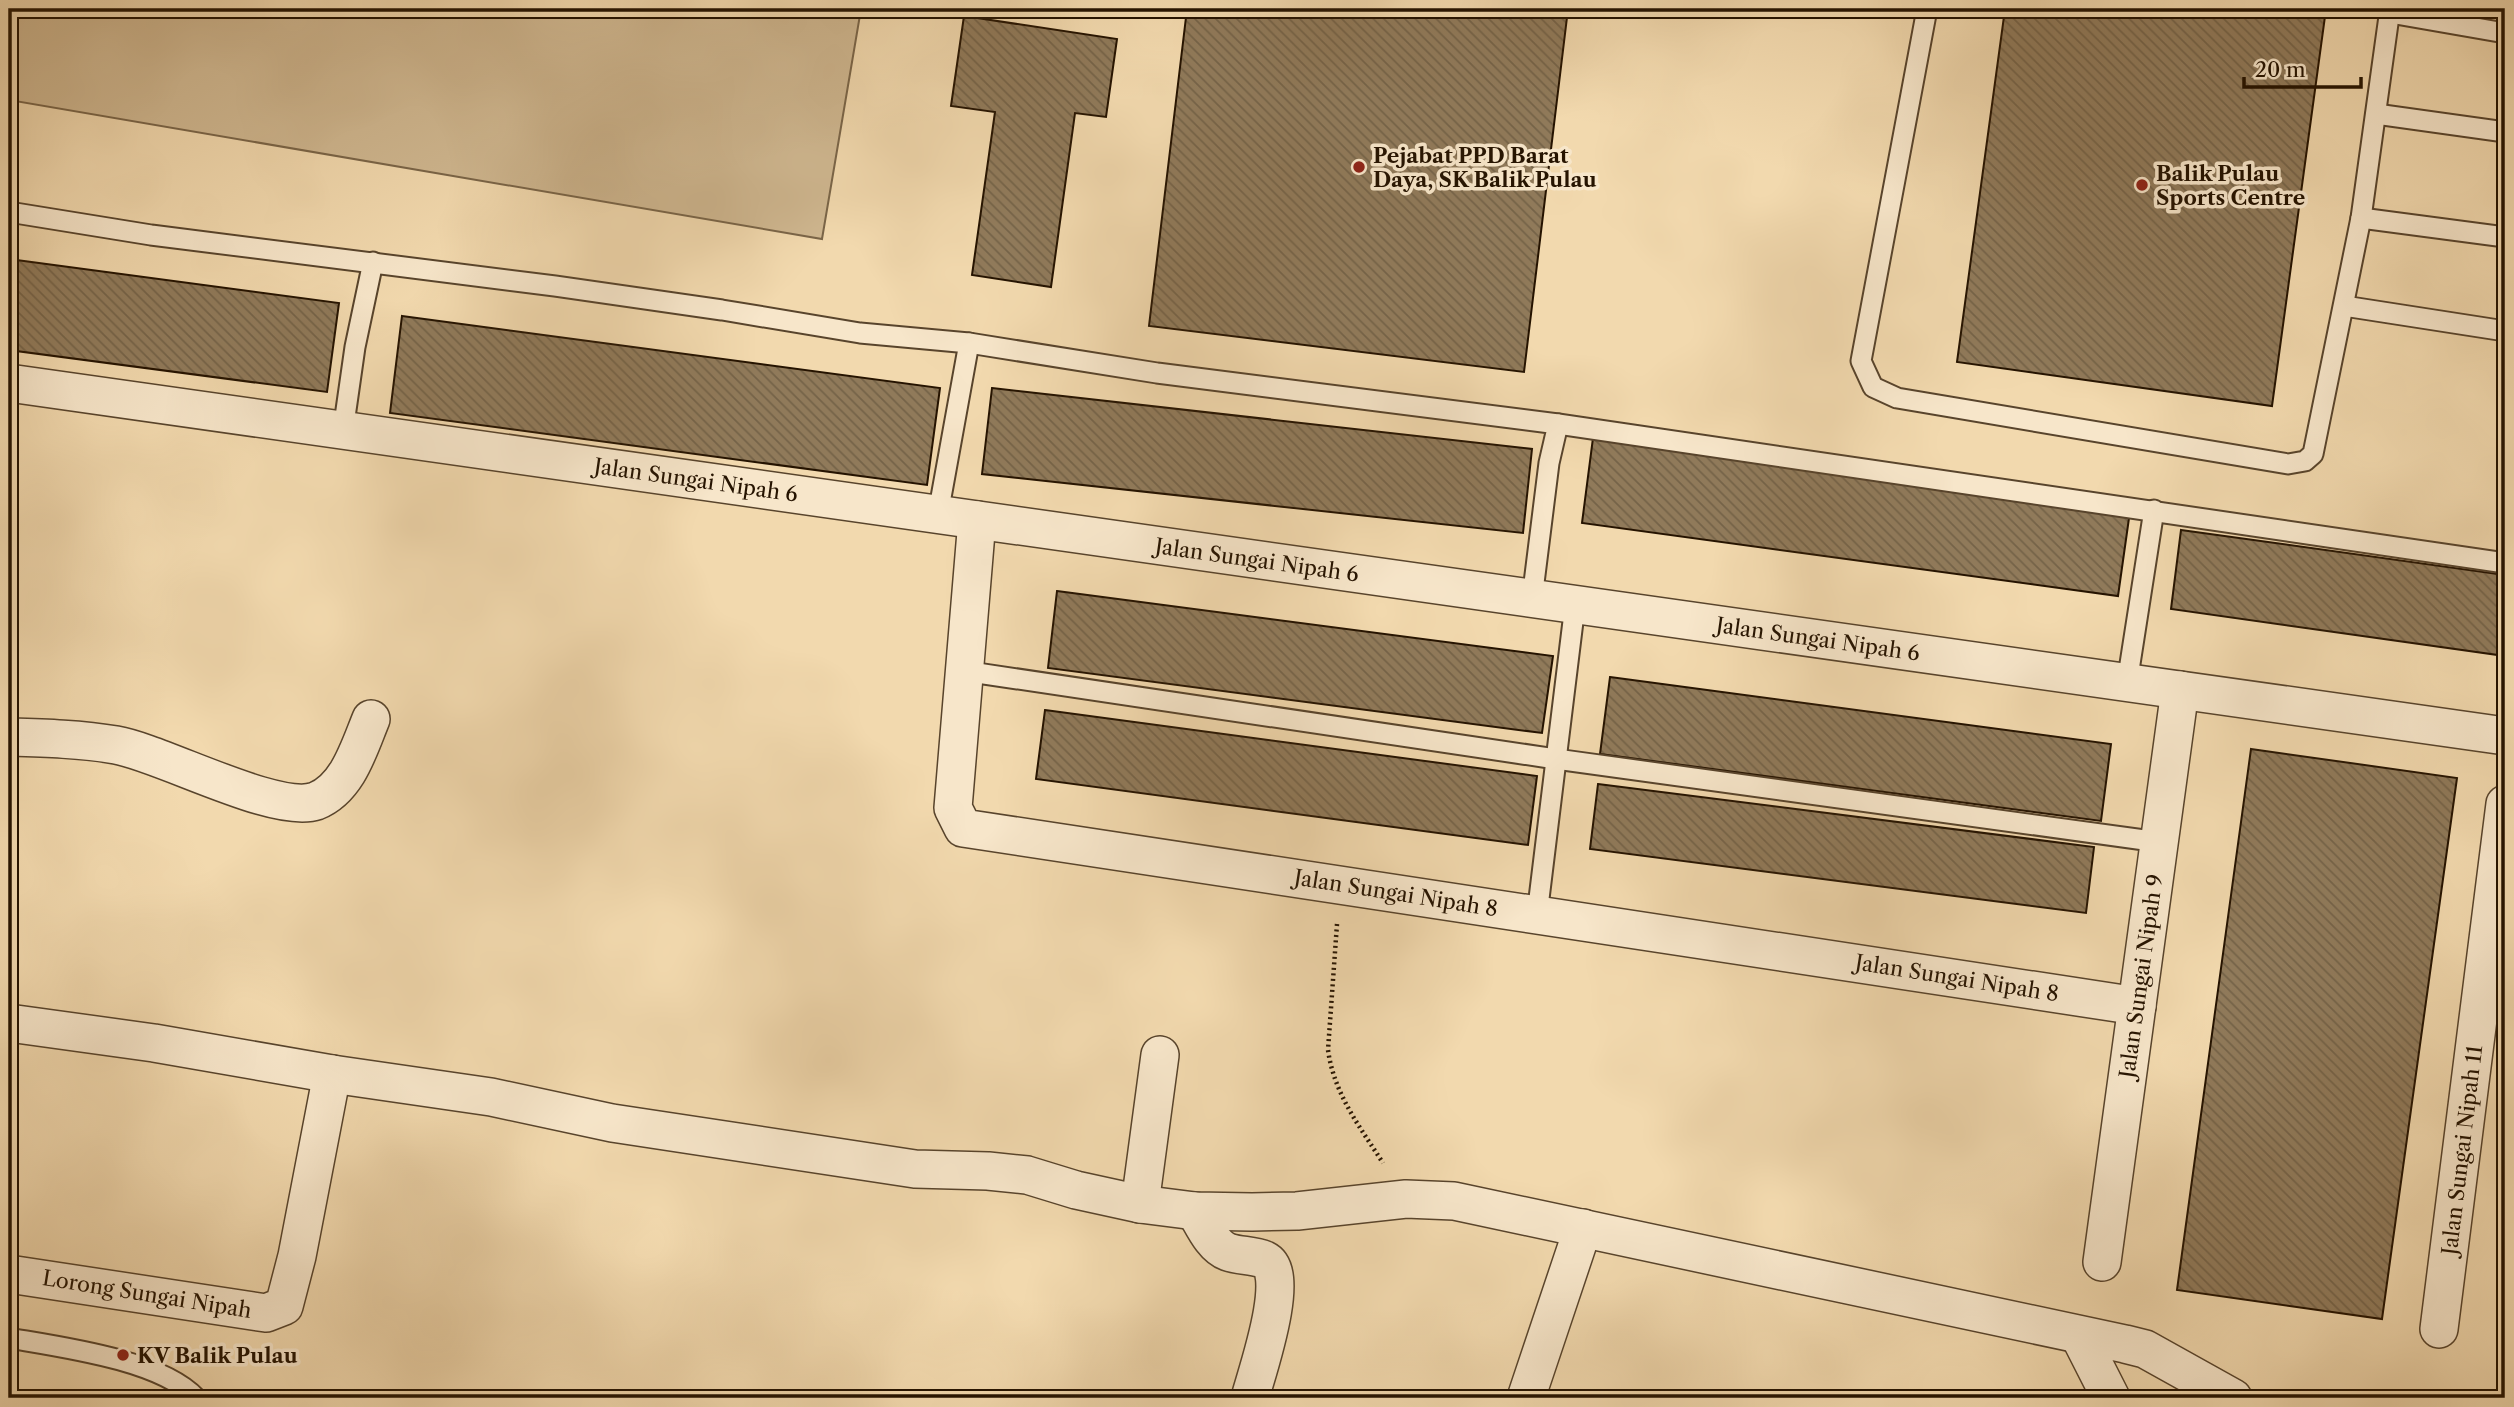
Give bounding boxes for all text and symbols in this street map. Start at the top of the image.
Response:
scale bar [2244,46,2362,90]
text: 20 m [2255,57,2306,82]
place label: Pejabat PPD Barat Daya, SK Balik Pulau [1373,143,1597,192]
marker: Pejabat PPD Barat Daya, SK Balik Pulau [1351,159,1367,175]
place label: Balik Pulau Sports Centre [2156,161,2305,210]
marker: Balik Pulau Sports Centre [2134,177,2150,193]
street label: Jalan Sungai Nipah 6 [589,453,800,507]
street label: Jalan Sungai Nipah 6 [1150,533,1361,587]
street label: Jalan Sungai Nipah 6 [1711,612,1922,666]
street label: Jalan Sungai Nipah 8 [1289,864,1500,921]
street label: Jalan Sungai Nipah 9 [2114,872,2168,1083]
street label: Jalan Sungai Nipah 8 [1850,949,2061,1006]
street label: Jalan Sungai Nipah 11 [2436,1044,2487,1259]
street label: Lorong Sungai Nipah [41,1265,253,1323]
place label: KV Balik Pulau [137,1343,298,1368]
marker: KV Balik Pulau [115,1347,131,1363]

